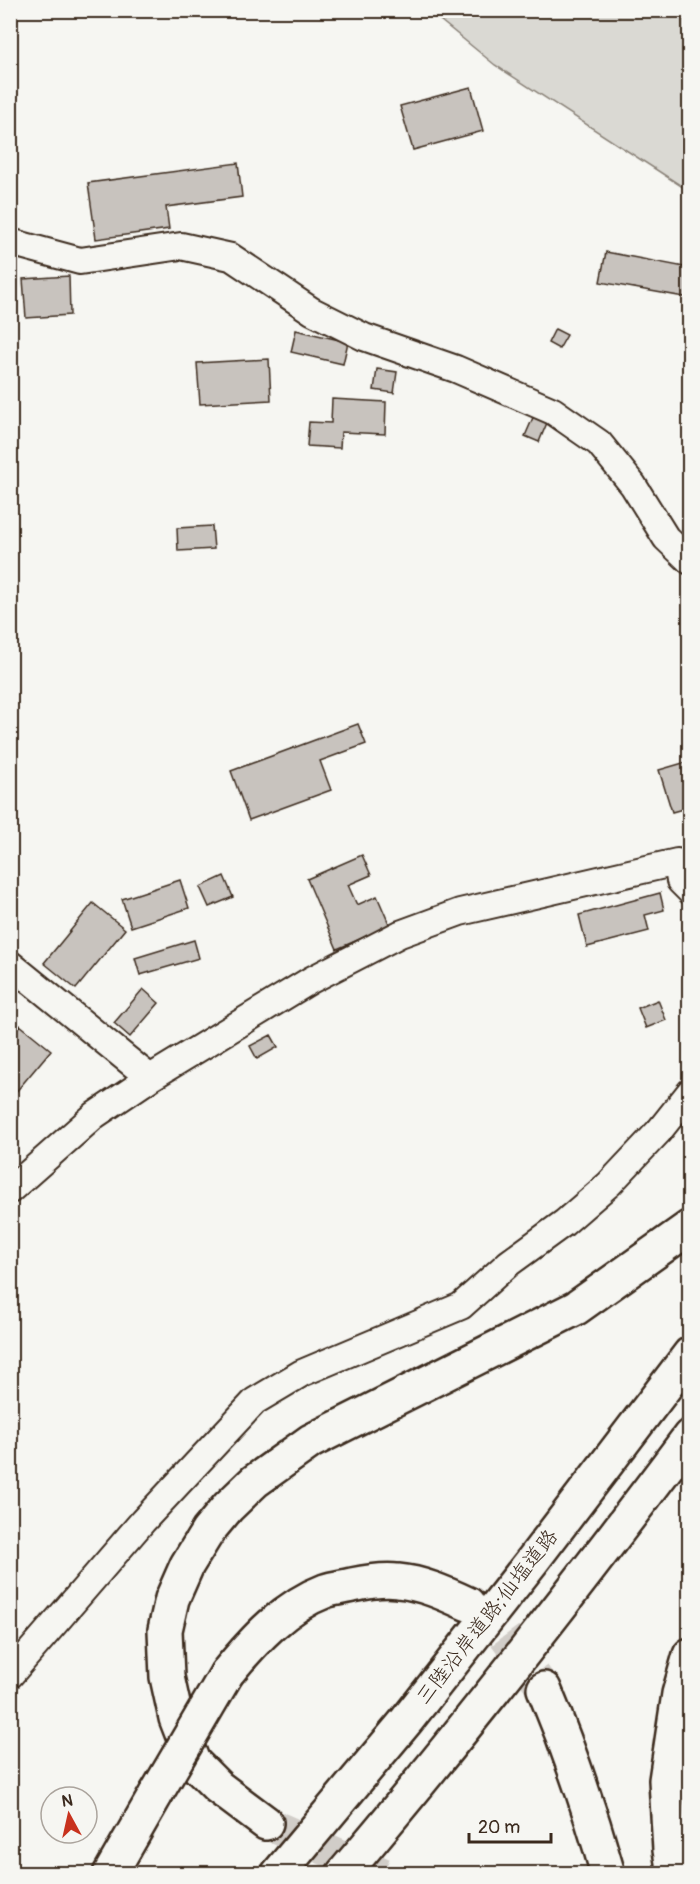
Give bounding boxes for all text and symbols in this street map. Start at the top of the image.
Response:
street label: 三陸沿岸道路;仙塩道路 [410,1524,564,1710]
north arrow [39,1785,99,1845]
text: N [60,1790,74,1812]
scale bar [469,1806,552,1844]
text: 20 m [478,1816,520,1839]

